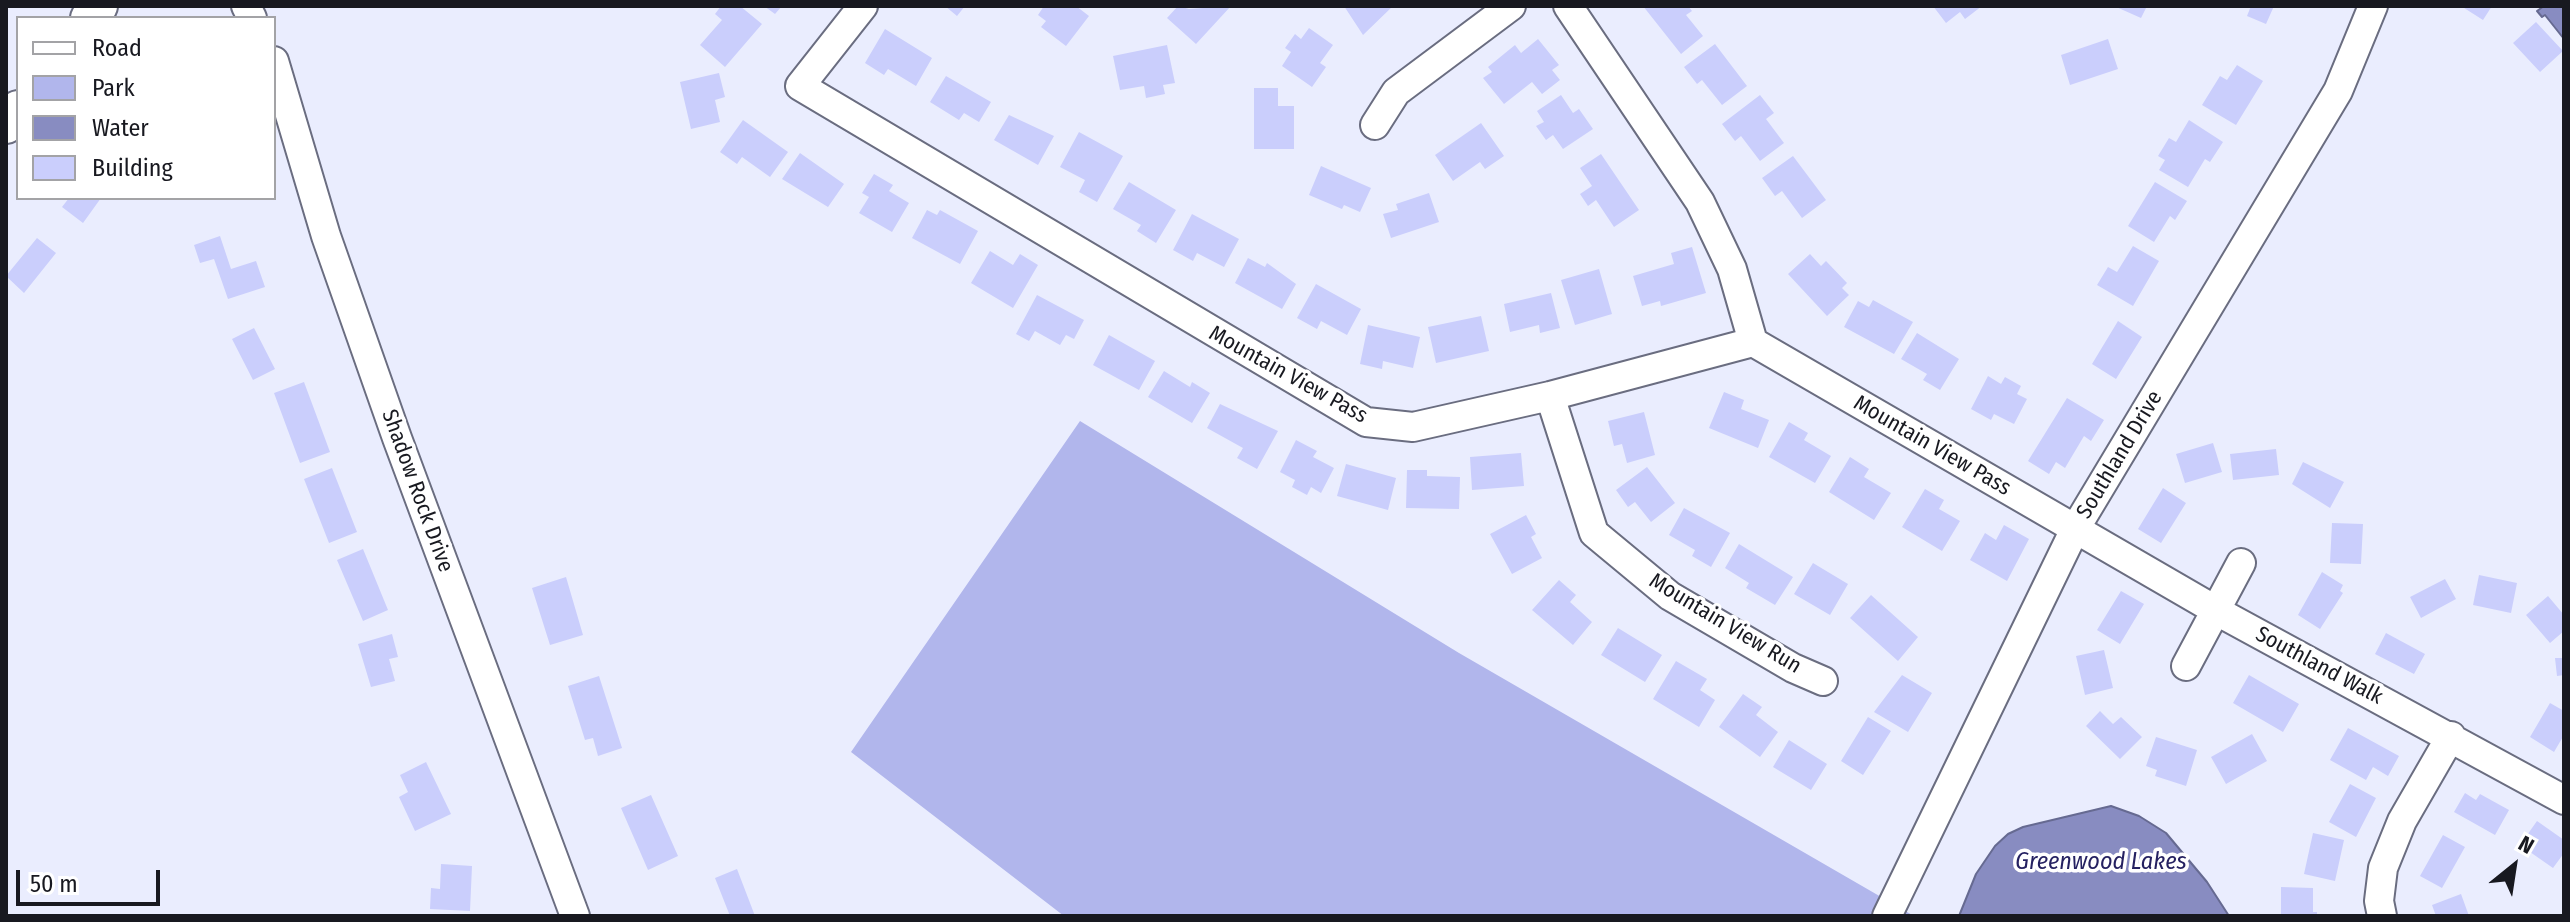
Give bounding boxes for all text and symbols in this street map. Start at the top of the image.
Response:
legend [16,16,276,200]
text: Road [92,34,142,62]
text: Park [92,74,135,102]
text: Water [92,114,149,142]
text: Building [92,154,173,182]
street label: Mountain View Pass [1204,321,1372,429]
street label: Southland Drive [2072,386,2168,524]
street label: Mountain View Pass [1849,390,2015,502]
street label: Shadow Rock Drive [375,406,459,576]
street label: Mountain View Run [1644,568,1806,680]
street label: Southland Walk [2251,621,2387,711]
north arrow [2474,826,2554,906]
text: N [2514,830,2539,860]
water label: Greenwood Lakes [2015,848,2187,876]
scale bar [20,854,164,904]
text: 50 m [30,870,78,898]

